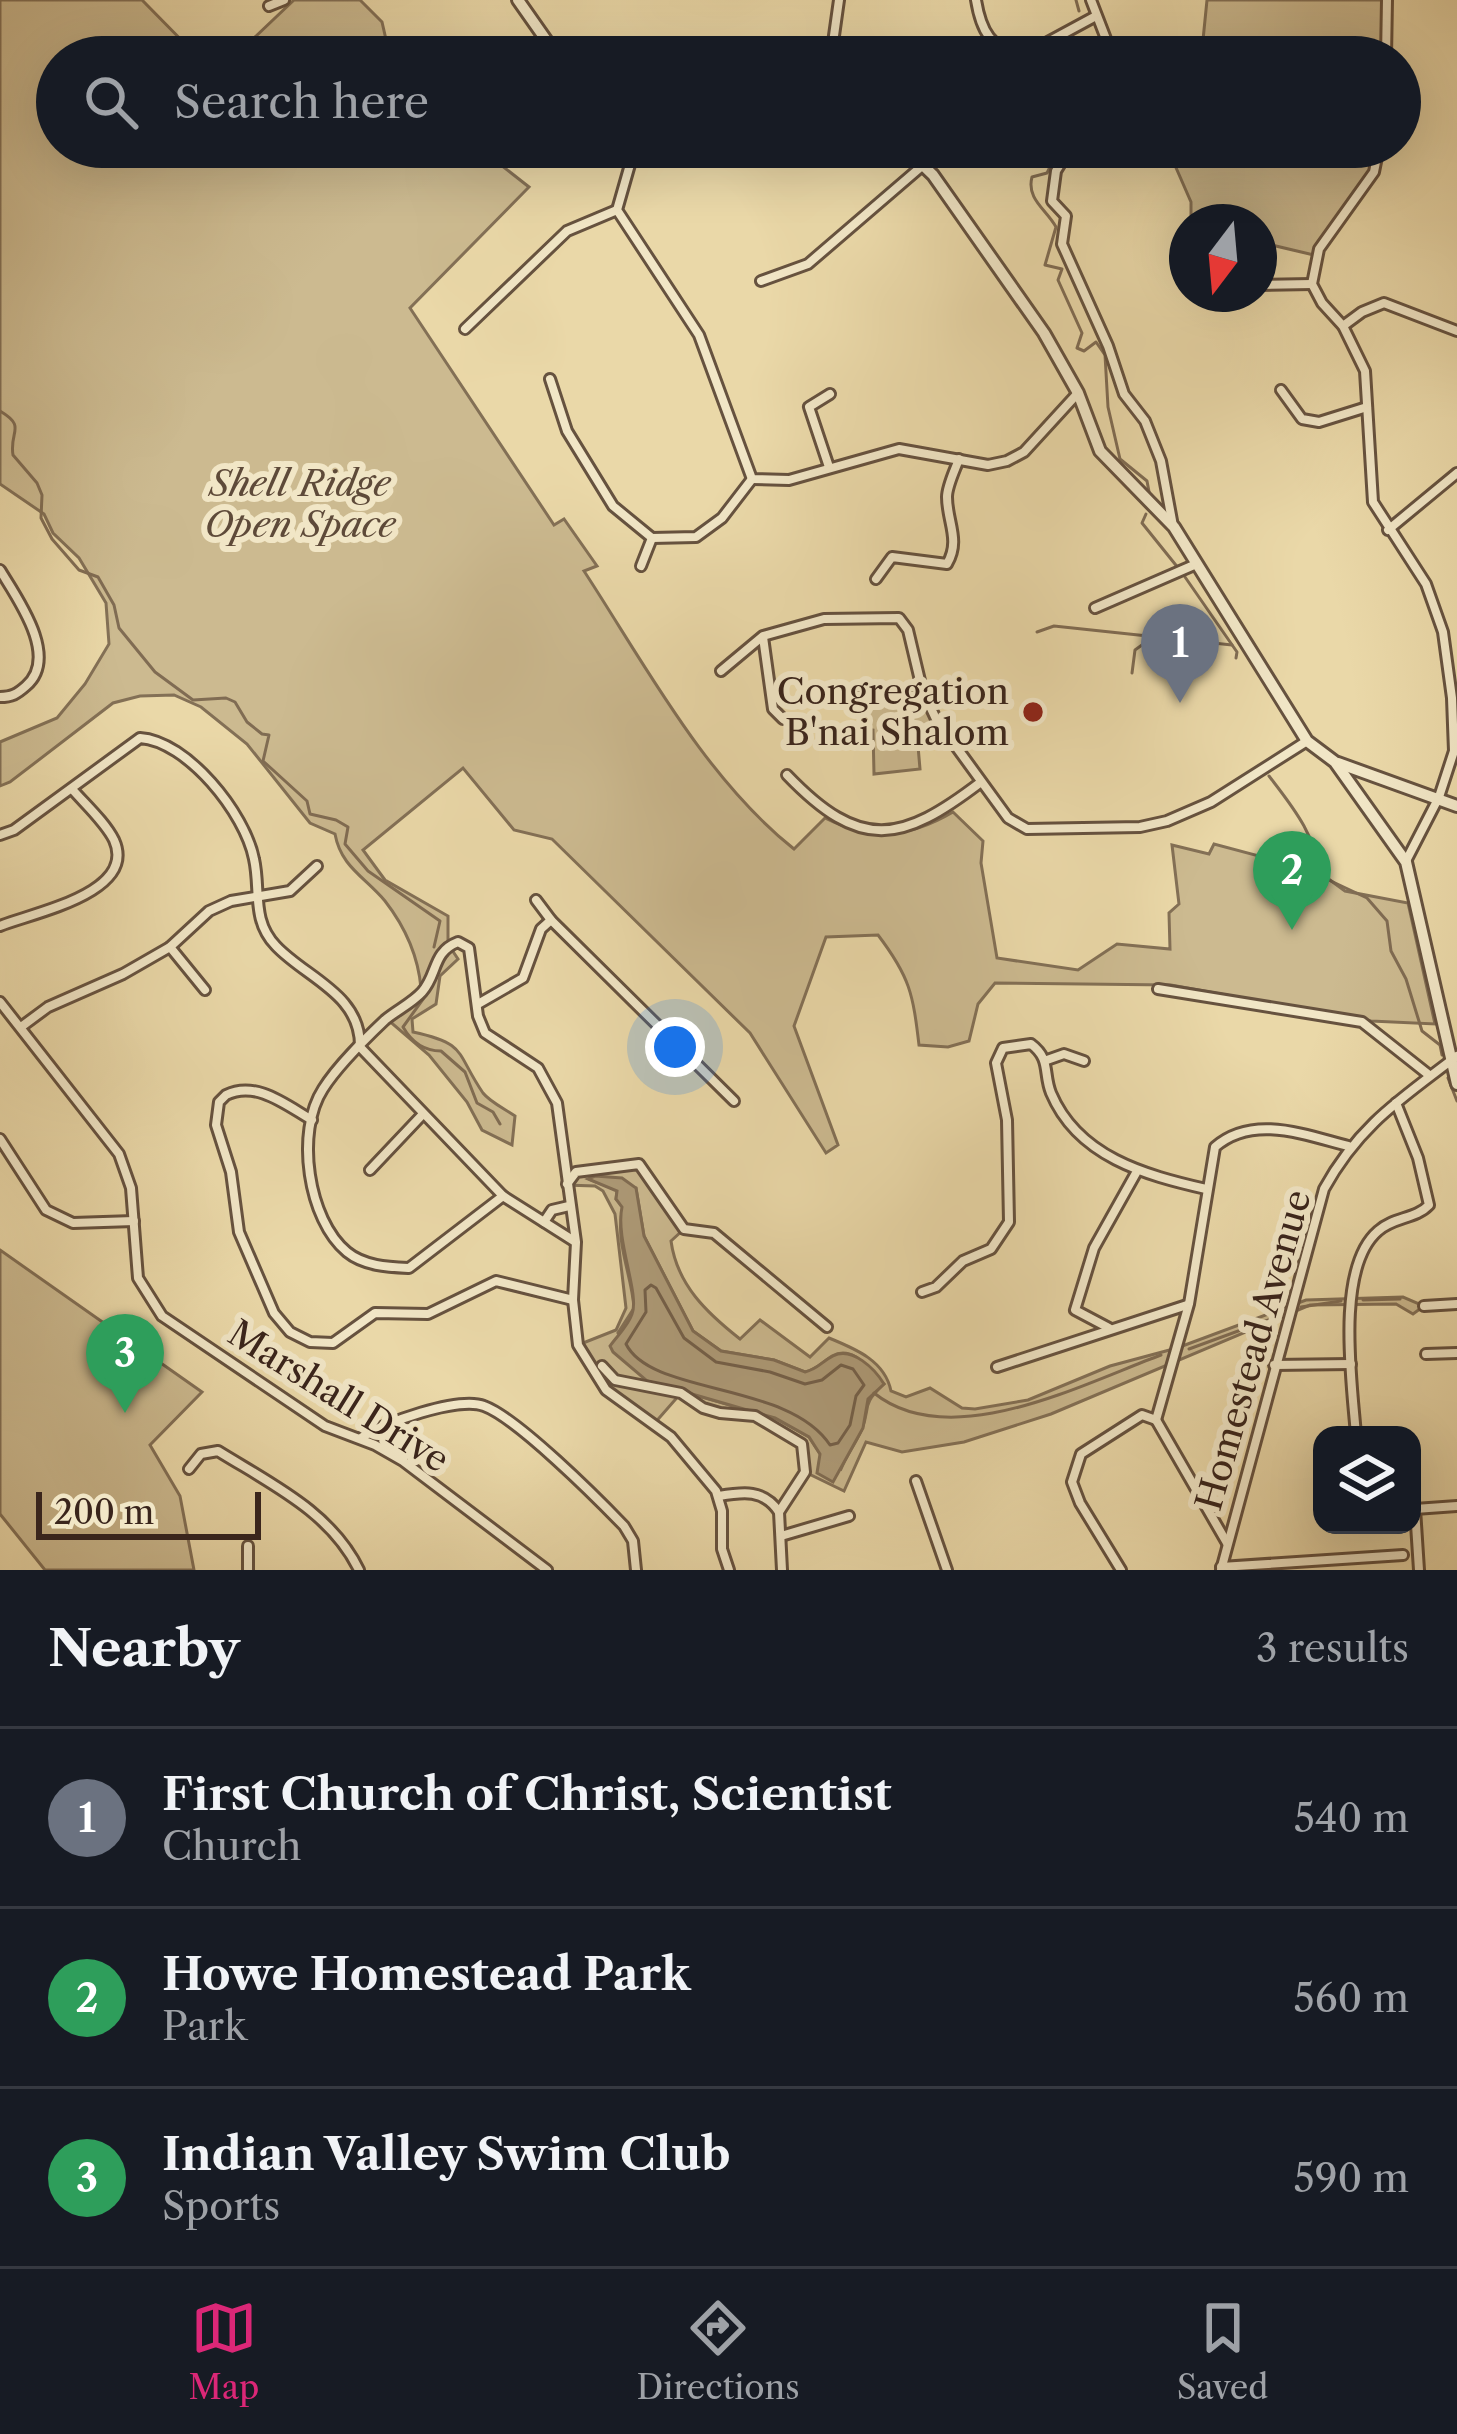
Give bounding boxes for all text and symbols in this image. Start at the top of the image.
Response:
search box [36,36,1421,168]
icon: search [78,69,144,135]
text: Search here [174,74,429,130]
north arrow [1169,204,1277,312]
park label: Shell Ridge Open Space [204,461,397,546]
pin: 1 [1141,604,1219,703]
place label: Congregation B'nai Shalom [777,669,1009,754]
marker: Congregation B'nai Shalom [1020,699,1046,725]
pin: 2 [1253,831,1331,930]
your location [645,1017,705,1077]
street label: Homestead Avenue [1186,1185,1320,1515]
street label: Marshall Drive [221,1311,457,1481]
pin: 3 [86,1314,164,1413]
map controls [1313,1426,1421,1534]
button: layers [1313,1426,1421,1534]
scale bar [36,1486,261,1539]
text: 200 m [54,1492,154,1533]
text: Nearby [48,1617,240,1679]
text: 3 results [1256,1624,1409,1672]
text: First Church of Christ, Scientist [162,1766,892,1822]
text: 1 [78,1794,96,1842]
text: 540 m [1294,1794,1409,1842]
text: Church [162,1822,301,1870]
text: Howe Homestead Park [162,1946,691,2002]
text: 2 [75,1974,99,2022]
text: 560 m [1294,1974,1409,2022]
text: Park [162,2002,247,2050]
text: Indian Valley Swim Club [162,2126,731,2182]
text: 3 [76,2154,98,2202]
text: 590 m [1294,2154,1409,2202]
text: Sports [162,2182,280,2230]
tab: Map [189,2295,259,2408]
tab: Directions [637,2295,800,2408]
tab: Saved [1177,2295,1268,2408]

